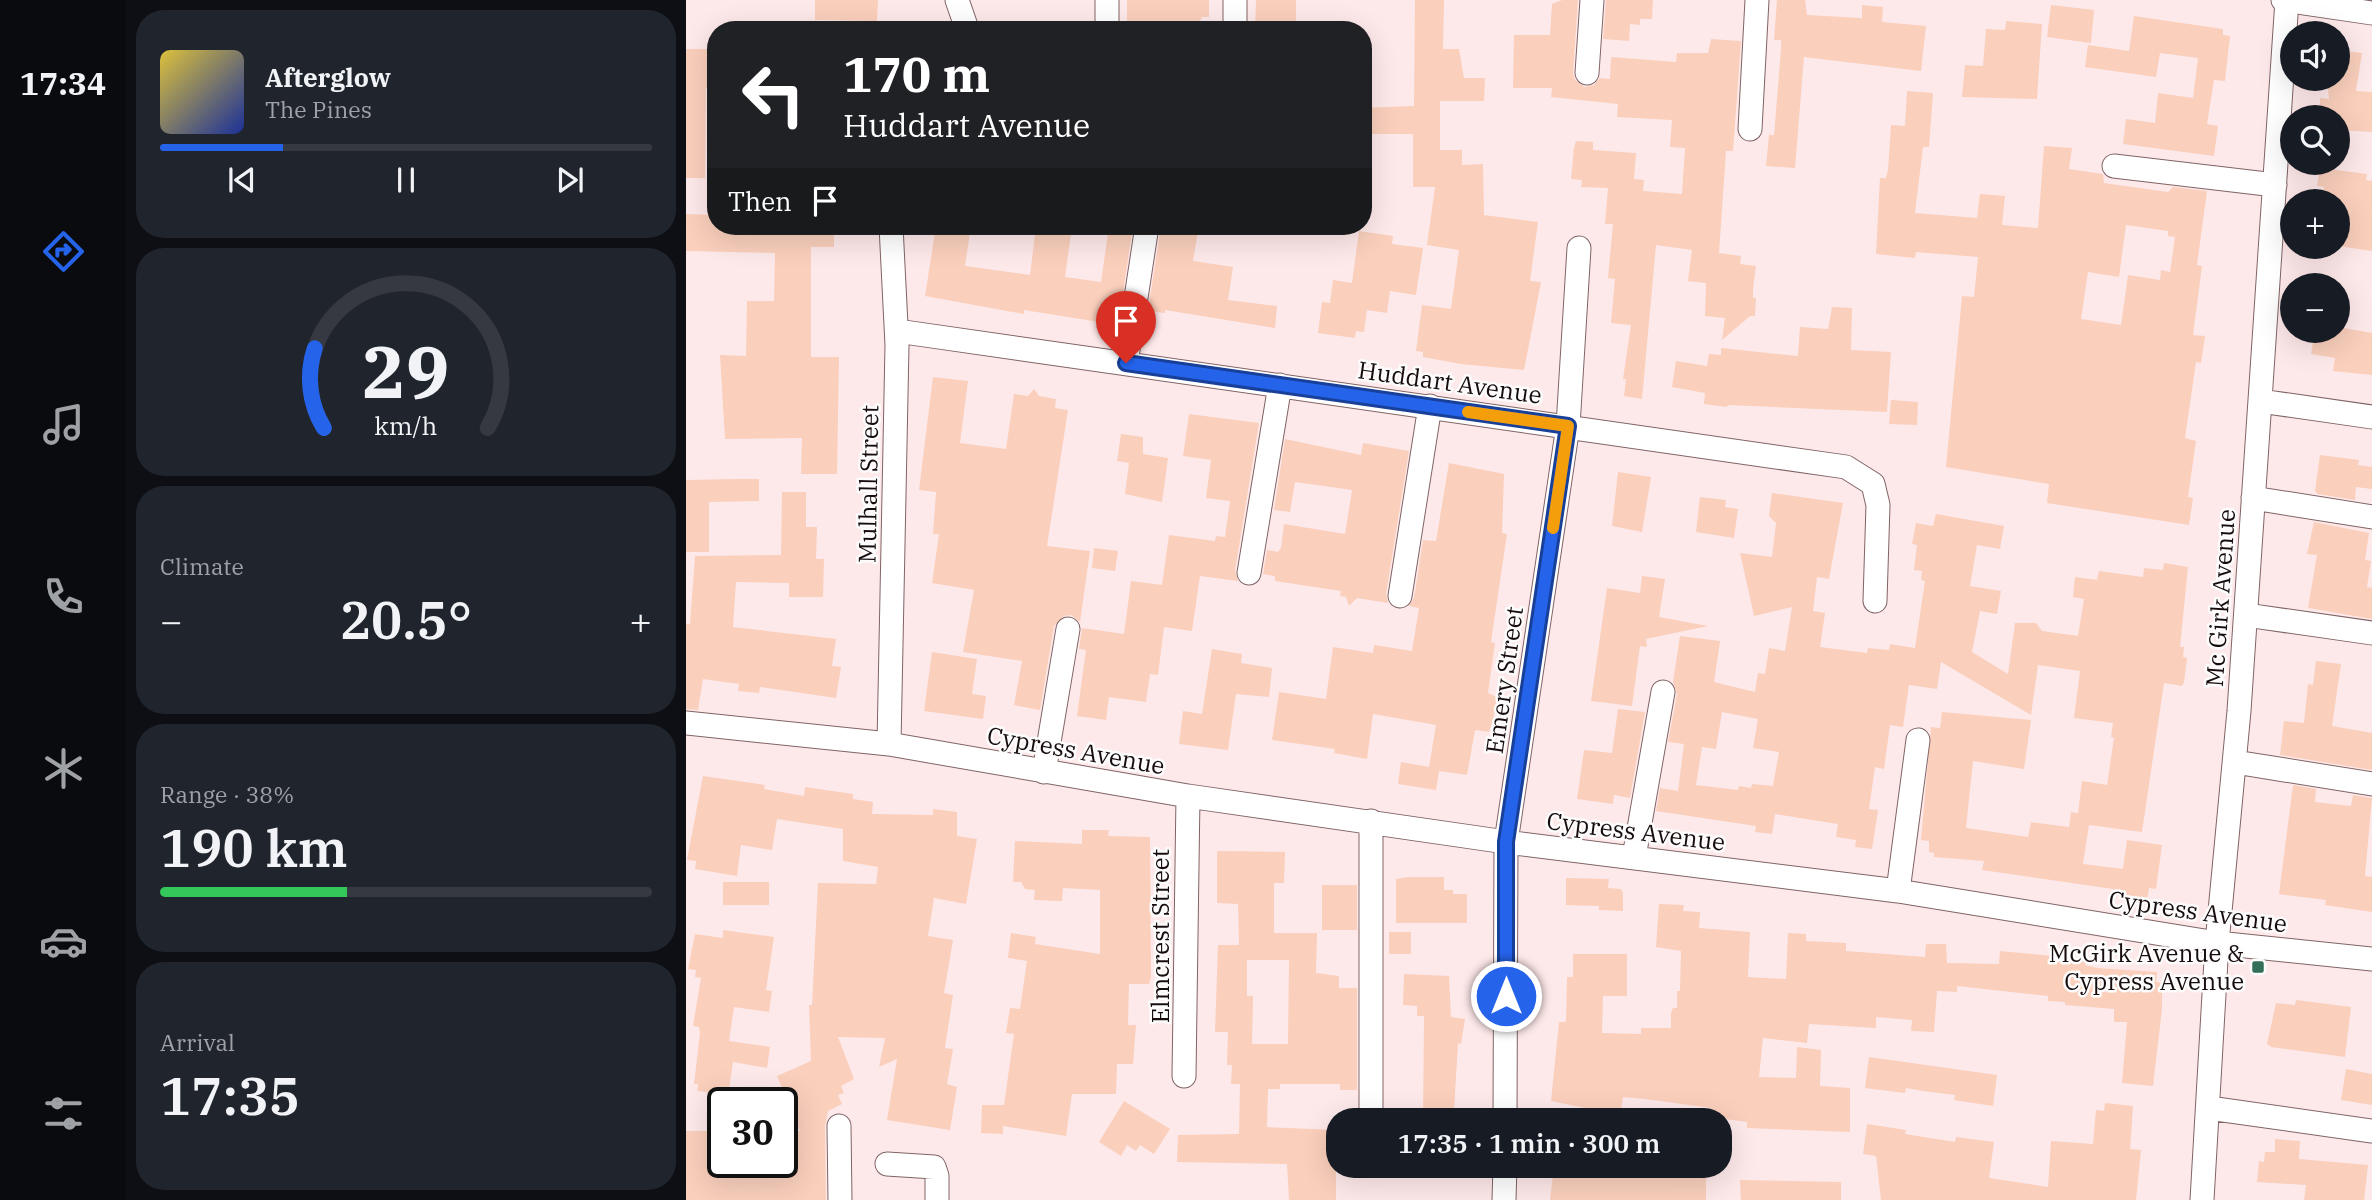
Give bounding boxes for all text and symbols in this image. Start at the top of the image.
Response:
map controls [2280,21,2350,343]
button: sound [2280,21,2350,91]
text: 170 m [843,42,990,105]
icon: left [728,49,819,140]
text: Afterglow [265,60,391,94]
text: 17:34 [20,62,106,104]
text: The Pines [265,94,372,124]
text: Huddart Avenue [843,104,1090,146]
button: search [2280,105,2350,175]
icon: previous [223,161,261,199]
icon: pause [387,161,425,199]
icon: next [551,161,589,199]
icon: arrive [806,182,844,220]
text: Then [728,184,792,218]
button: + [2280,189,2350,259]
icon: directions [39,227,88,276]
button: − [2280,273,2350,343]
pin [1096,291,1156,363]
icon: arrive [1107,302,1145,340]
text: 29 [362,323,450,418]
street label: Huddart Avenue [1356,353,1544,411]
icon: music [39,400,88,449]
street label: Mulhall Street [851,405,885,563]
text: km/h [374,409,438,442]
street label: Mc Girk Avenue [2198,508,2242,688]
text: Climate [160,551,244,581]
icon: phone [39,572,88,621]
text: 20.5° [340,586,472,653]
text: − [160,596,183,645]
text: + [629,596,652,645]
street label: Emery Street [1478,604,1530,756]
street label: Cypress Avenue [985,719,1167,781]
icon: climate [39,744,88,793]
text: Range · 38% [160,779,294,809]
street label: Cypress Avenue [1545,804,1727,858]
text: 190 km [160,814,348,881]
street label: Elmcrest Street [1144,849,1176,1023]
street label: Cypress Avenue [2107,883,2289,939]
icon: car [39,917,88,966]
place label: McGirk Avenue & Cypress Avenue [2049,937,2244,997]
position arrow [1469,959,1543,1033]
marker: McGirk Avenue & Cypress Avenue [2250,959,2266,975]
text: Arrival [160,1027,235,1057]
text: 17:35 [160,1062,300,1129]
speed limit sign: 30 [707,1087,798,1178]
icon: filters [39,1089,88,1138]
text: 17:35 · 1 min · 300 m [1398,1126,1660,1160]

